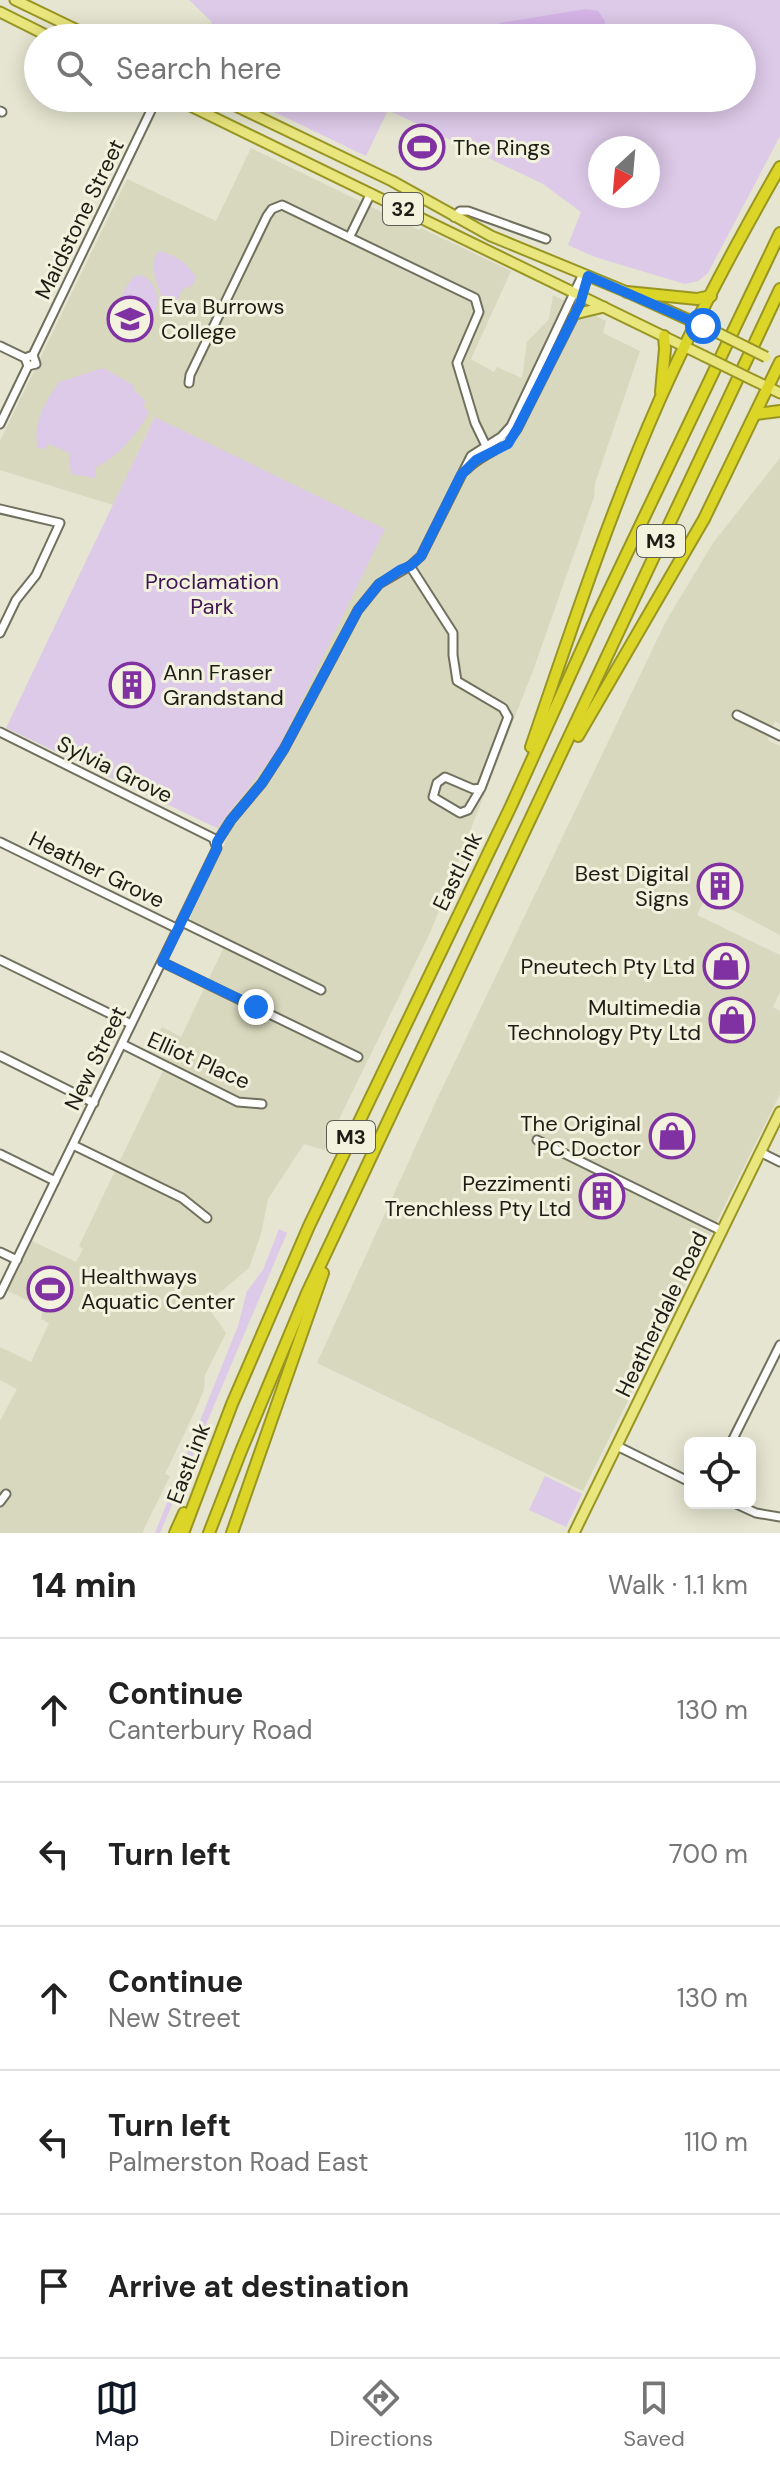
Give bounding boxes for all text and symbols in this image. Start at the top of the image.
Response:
search box [24,24,756,112]
icon: search [52,46,96,90]
text: Search here [116,49,282,88]
sports icon: The Rings [398,123,446,171]
place label: The Rings [453,133,551,162]
street label: Maidstone Street [28,134,131,304]
north arrow [588,136,660,208]
road number: 32 [383,193,423,225]
place label: Eva Burrows College [161,292,285,346]
school or university icon: Eva Burrows College [106,295,154,343]
route start [685,308,721,344]
road number: M3 [637,525,685,557]
park label: Proclamation Park [145,567,279,621]
place label: Ann Fraser Grandstand [163,658,284,712]
building icon: Ann Fraser Grandstand [108,661,156,709]
street label: Sylvia Grove [52,729,177,810]
street label: Heather Grove [24,824,169,915]
street label: EastLink [426,827,489,915]
place label: Best Digital Signs [575,859,689,913]
building icon: Best Digital Signs [696,862,744,910]
shop icon: Pneutech Pty Ltd [702,942,750,990]
place label: Pneutech Pty Ltd [521,952,695,981]
route end [238,989,274,1025]
place label: Multimedia Technology Pty Ltd [507,993,701,1047]
shop icon: Multimedia Technology Pty Ltd [708,996,756,1044]
street label: New Street [58,1001,133,1115]
street label: Elliot Place [143,1025,255,1096]
place label: The Original PC Doctor [520,1109,641,1163]
shop icon: The Original PC Doctor [648,1112,696,1160]
road number: M3 [327,1121,375,1153]
place label: Pezzimenti Trenchless Pty Ltd [384,1169,571,1223]
building icon: Pezzimenti Trenchless Pty Ltd [578,1172,626,1220]
street label: Heatherdale Road [609,1227,714,1402]
place label: Healthways Aquatic Center [81,1262,235,1316]
sports icon: Healthways Aquatic Center [26,1265,74,1313]
street label: EastLink [160,1419,217,1508]
map controls [684,1437,756,1509]
button: locate [684,1437,756,1509]
text: 14 min [32,1563,137,1608]
text: Walk · 1.1 km [608,1568,748,1602]
text: Continue [108,1674,243,1713]
icon: ahead [32,1688,76,1732]
text: 130 m [677,1693,748,1727]
text: Canterbury Road [108,1713,313,1747]
icon: left [32,1832,76,1876]
text: Turn left [108,1835,231,1874]
text: 700 m [669,1837,748,1871]
text: Continue [108,1962,243,2001]
icon: ahead [32,1976,76,2020]
text: 130 m [677,1981,748,2015]
text: New Street [108,2001,241,2035]
text: Turn left [108,2106,231,2145]
icon: left [32,2120,76,2164]
text: 110 m [684,2125,748,2159]
text: Palmerston Road East [108,2145,369,2179]
icon: arrive [32,2264,76,2308]
text: Arrive at destination [108,2267,409,2306]
tab: Map [95,2376,139,2453]
tab: Directions [330,2376,433,2453]
tab: Saved [623,2376,685,2453]

